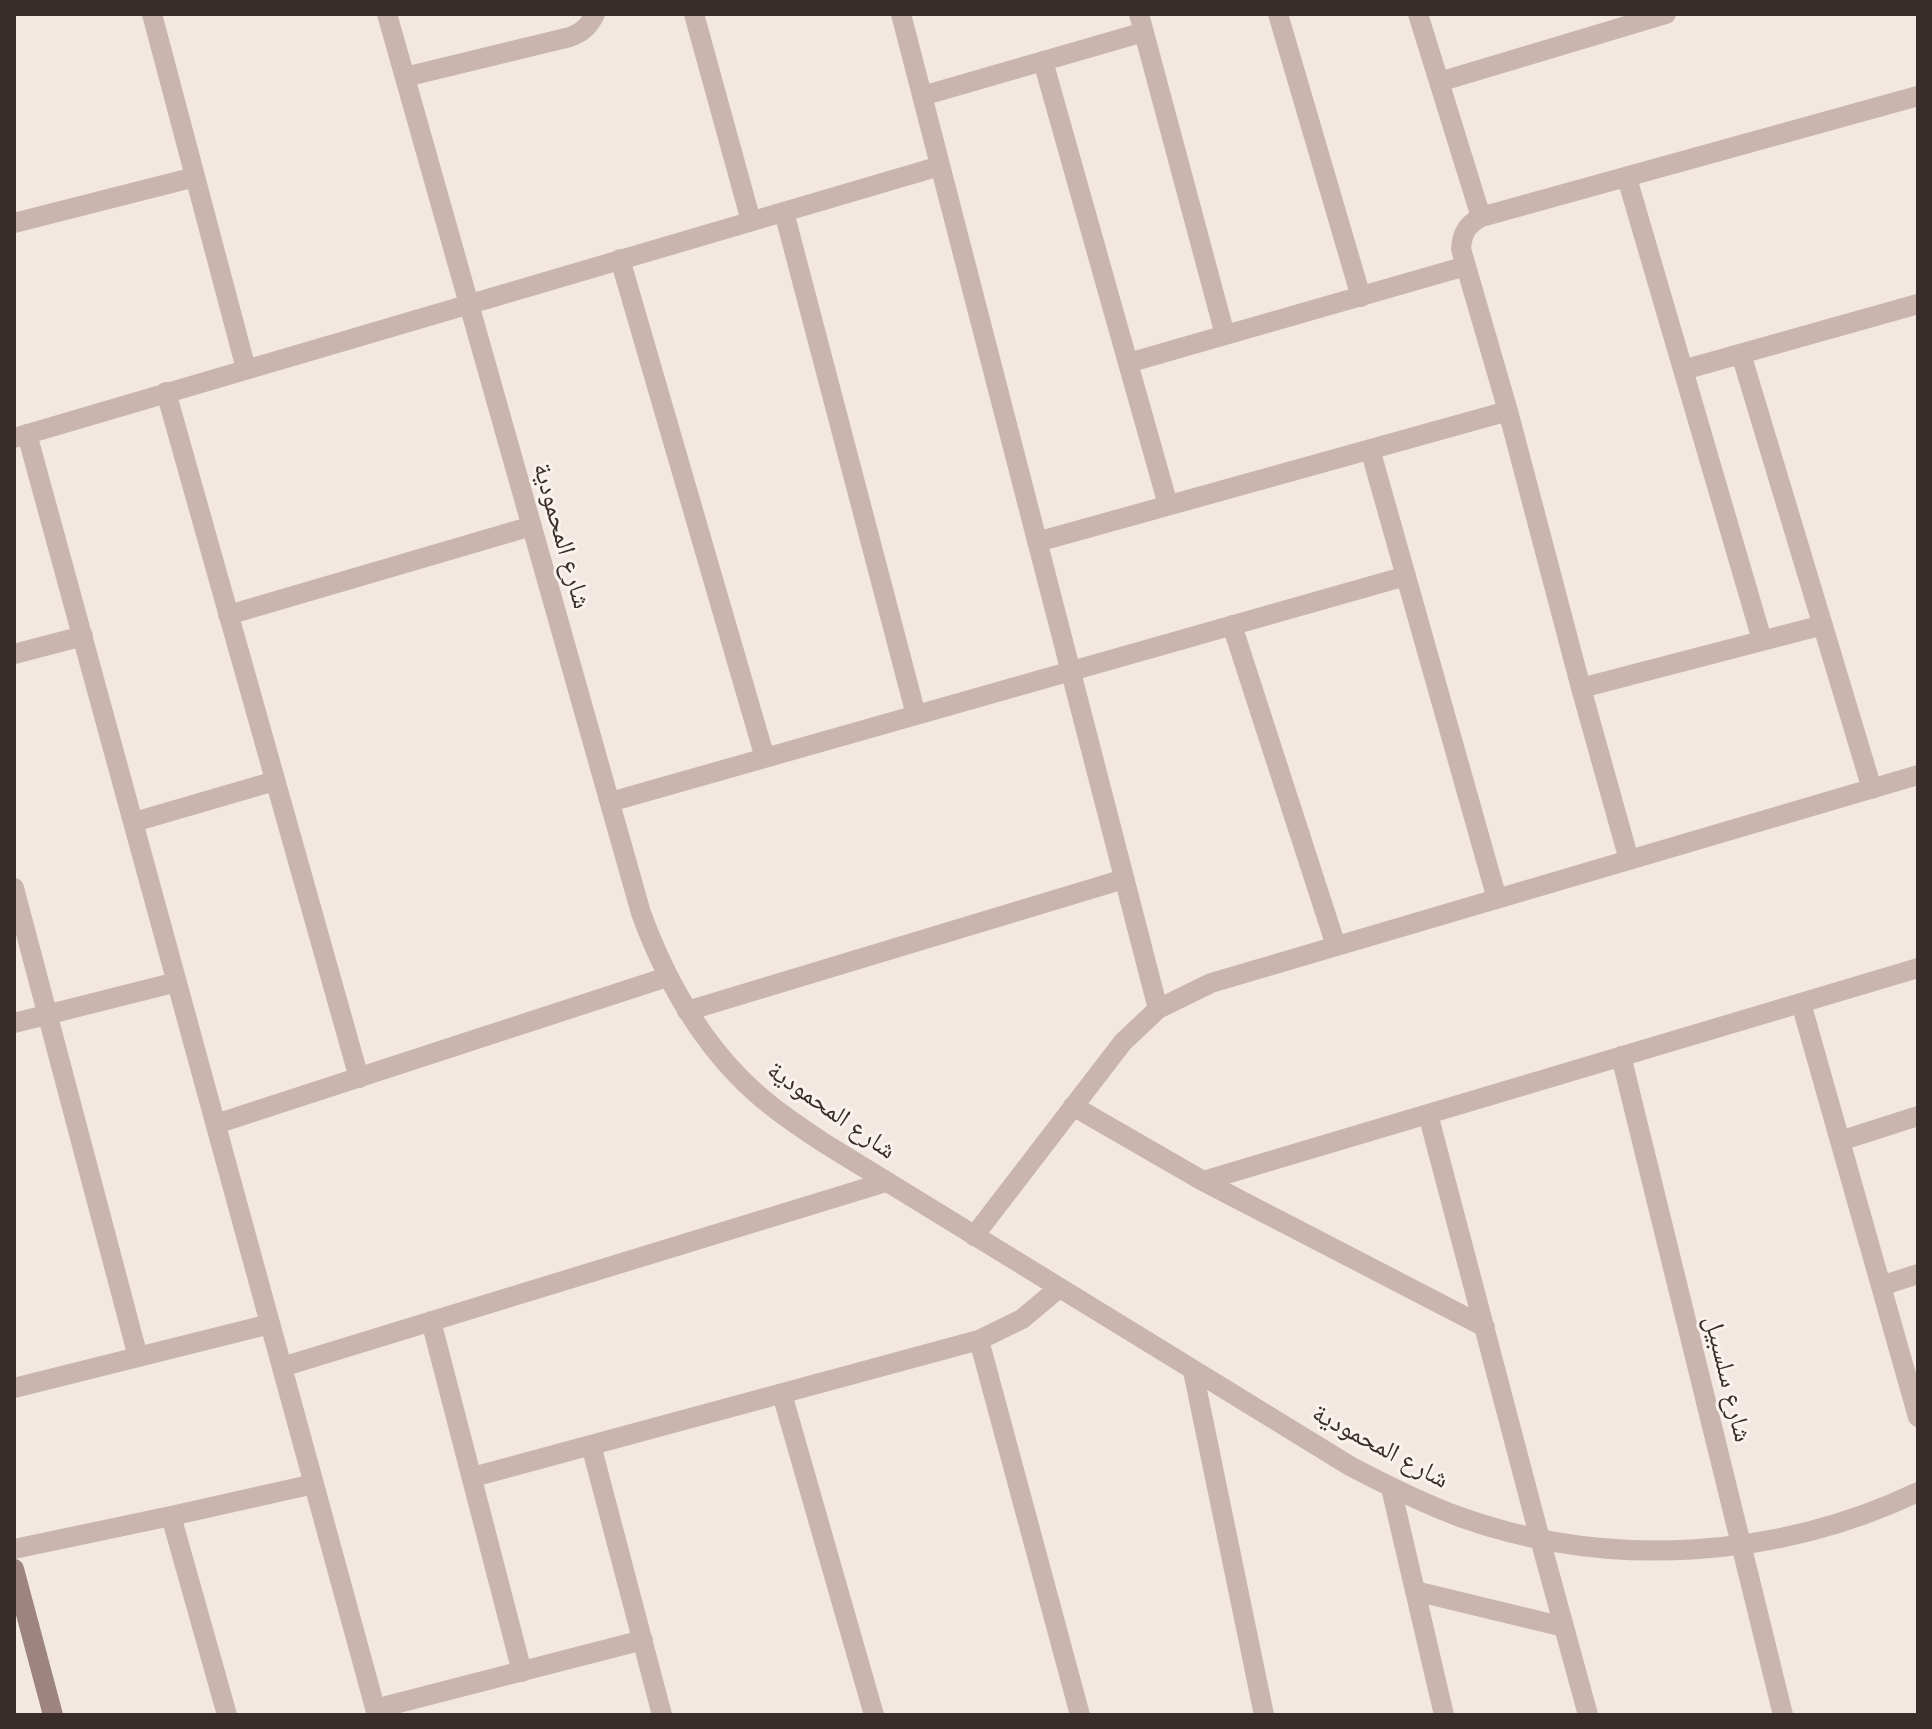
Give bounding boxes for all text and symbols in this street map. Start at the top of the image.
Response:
street label: شارع المحمودية [525,460,597,612]
street label: شارع المحمودية [761,1055,901,1167]
street label: شارع سلسبيل [1696,1313,1758,1445]
street label: شارع المحمودية [1306,1398,1454,1496]

